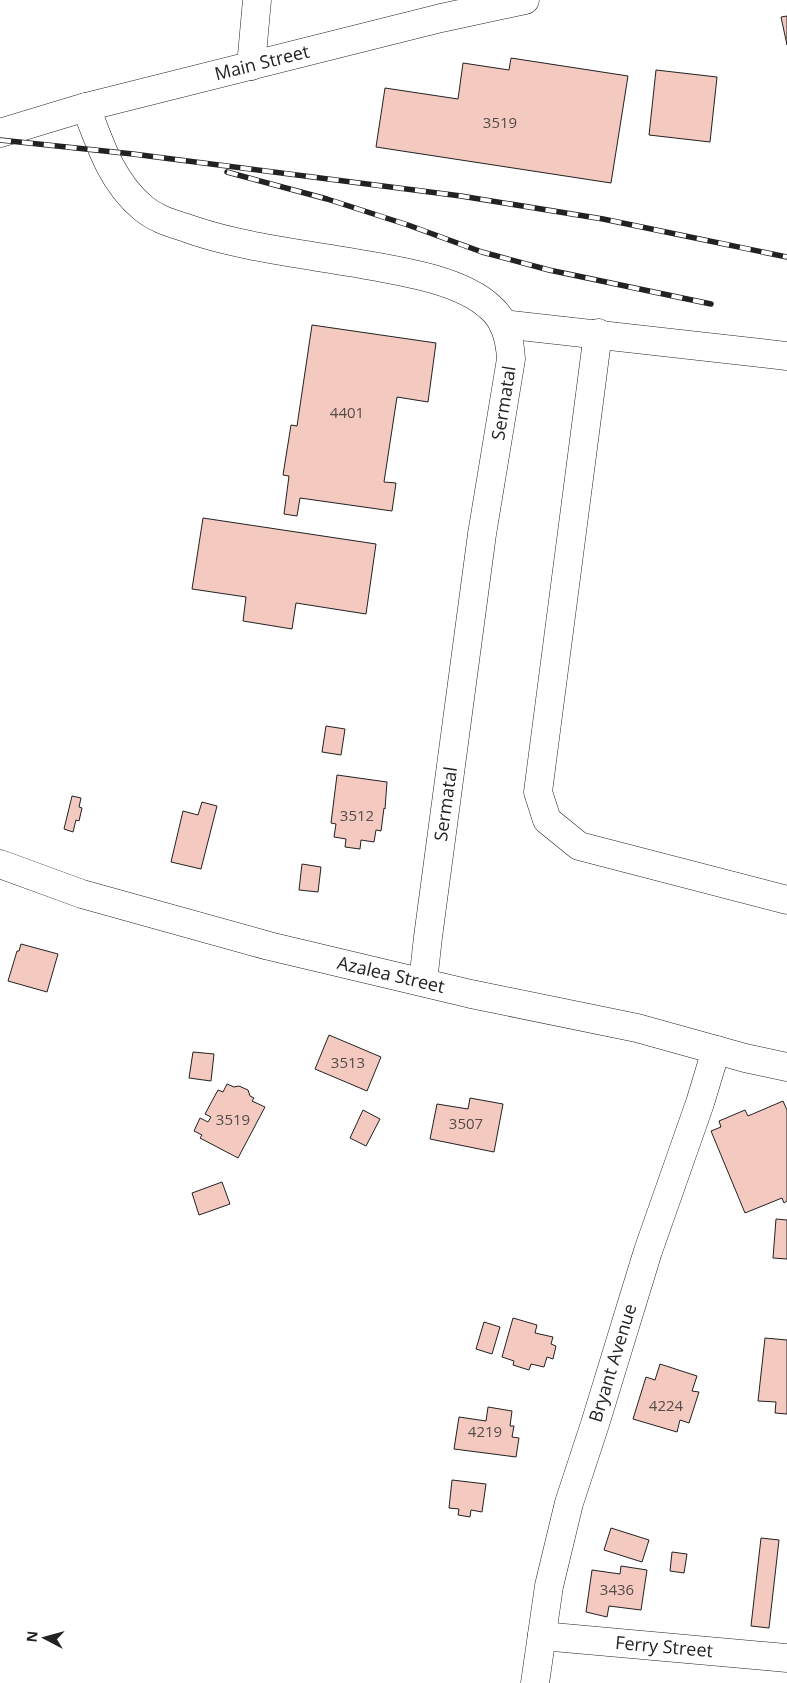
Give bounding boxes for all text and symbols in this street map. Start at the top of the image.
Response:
street label: Main Street [212,39,312,85]
house number: 3519 [483,112,517,132]
street label: Sermatal [485,364,521,442]
house number: 4401 [330,402,364,422]
street label: Sermatal [428,765,462,843]
house number: 3512 [340,805,374,825]
street label: Azalea Street [335,950,447,998]
house number: 3513 [331,1052,365,1072]
house number: 3519 [216,1109,250,1129]
house number: 3507 [449,1113,483,1133]
street label: Bryant Avenue [583,1300,641,1425]
house number: 4224 [649,1395,684,1415]
house number: 4219 [468,1421,502,1441]
house number: 3436 [600,1579,634,1599]
north arrow [20,1613,70,1663]
text: N [22,1630,42,1643]
street label: Ferry Street [614,1630,714,1662]

